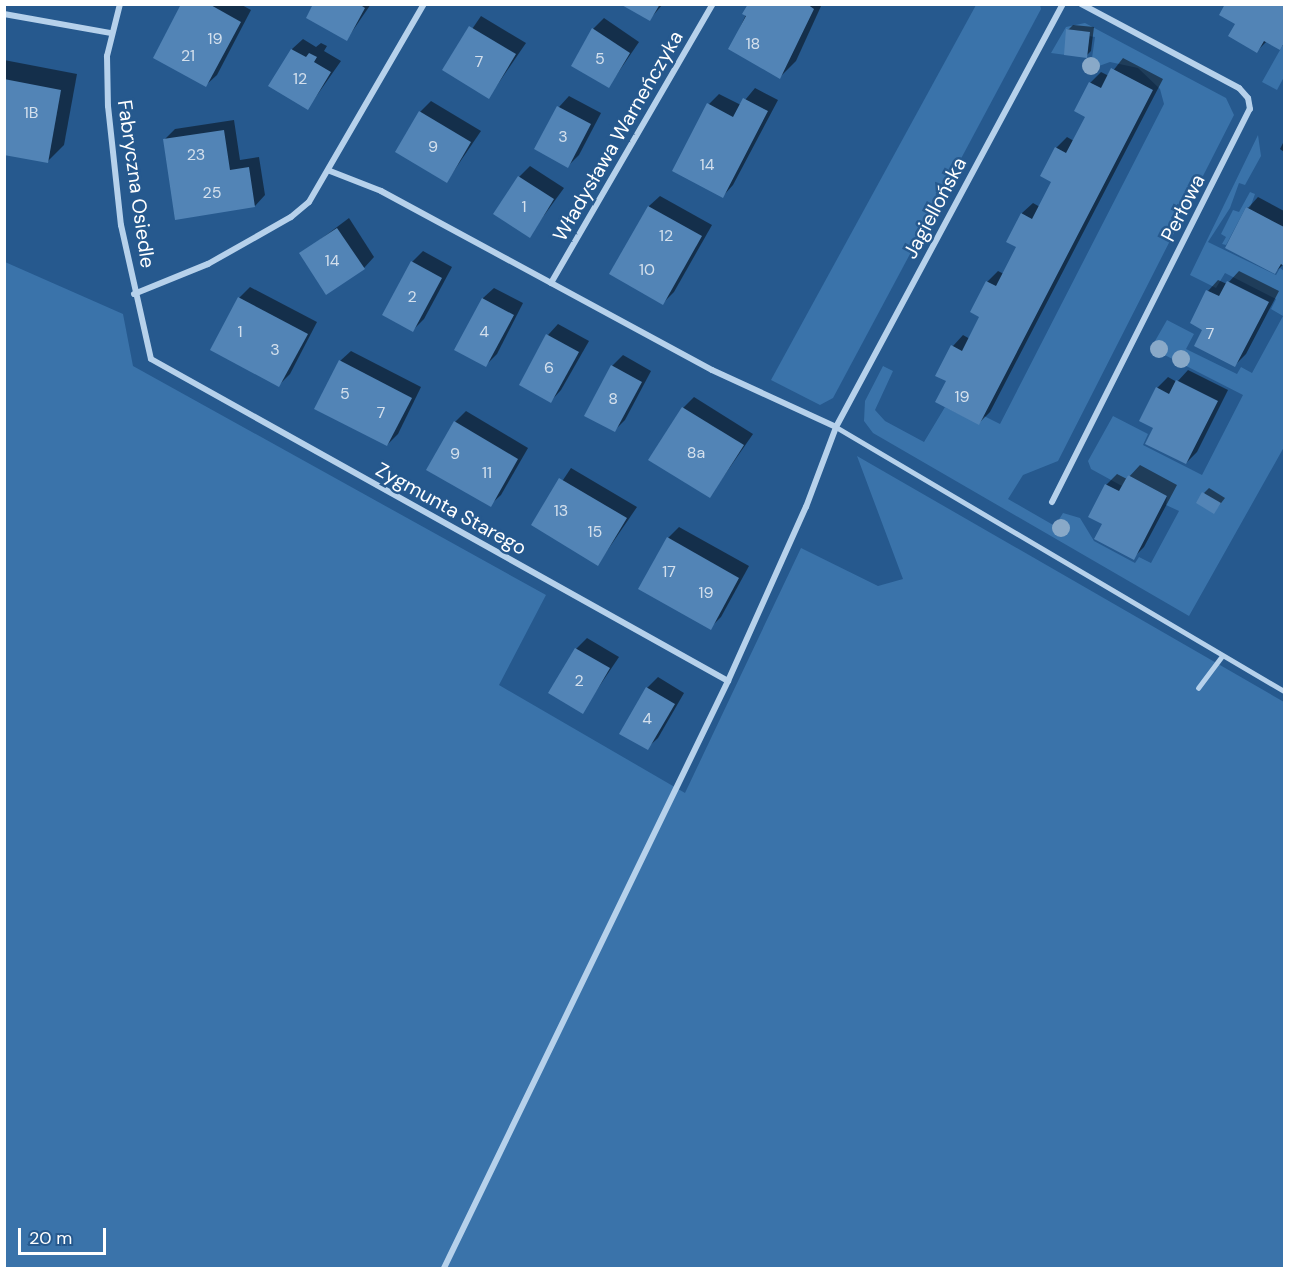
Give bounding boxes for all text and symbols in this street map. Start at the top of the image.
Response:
street label: Władysława Warneńczyka [548,27,688,245]
house number: 19 [207,29,223,49]
house number: 18 [746,34,760,54]
house number: 21 [181,46,195,66]
house number: 5 [595,49,605,69]
house number: 7 [475,52,483,72]
house number: 12 [293,69,307,89]
street label: Fabryczna Osiedle [112,98,160,270]
house number: 1B [24,103,38,123]
house number: 3 [558,127,568,147]
house number: 9 [428,137,438,157]
house number: 23 [187,145,205,165]
street label: Jagiellońska [898,153,972,263]
house number: 14 [700,155,714,175]
street label: Perłowa [1156,170,1210,246]
house number: 25 [203,183,221,203]
house number: 1 [522,197,526,217]
house number: 12 [659,226,673,246]
house number: 14 [325,251,339,271]
house number: 10 [639,260,655,280]
house number: 2 [407,287,417,307]
house number: 1 [238,322,242,342]
house number: 4 [479,322,489,342]
house number: 7 [1206,324,1214,344]
house number: 3 [270,340,280,360]
house number: 6 [544,358,554,378]
house number: 5 [340,384,350,404]
house number: 19 [954,387,970,407]
house number: 8 [608,389,618,409]
house number: 7 [377,403,385,423]
house number: 8a [687,443,705,463]
house number: 9 [450,444,460,464]
street label: Zygmunta Starego [371,458,531,560]
house number: 11 [482,463,492,483]
house number: 13 [554,501,568,521]
house number: 15 [588,522,602,542]
house number: 17 [662,562,676,582]
house number: 19 [698,583,714,603]
house number: 2 [574,671,584,691]
house number: 4 [642,709,652,729]
scale bar [21,1216,110,1254]
text: 20 m [29,1226,72,1250]

